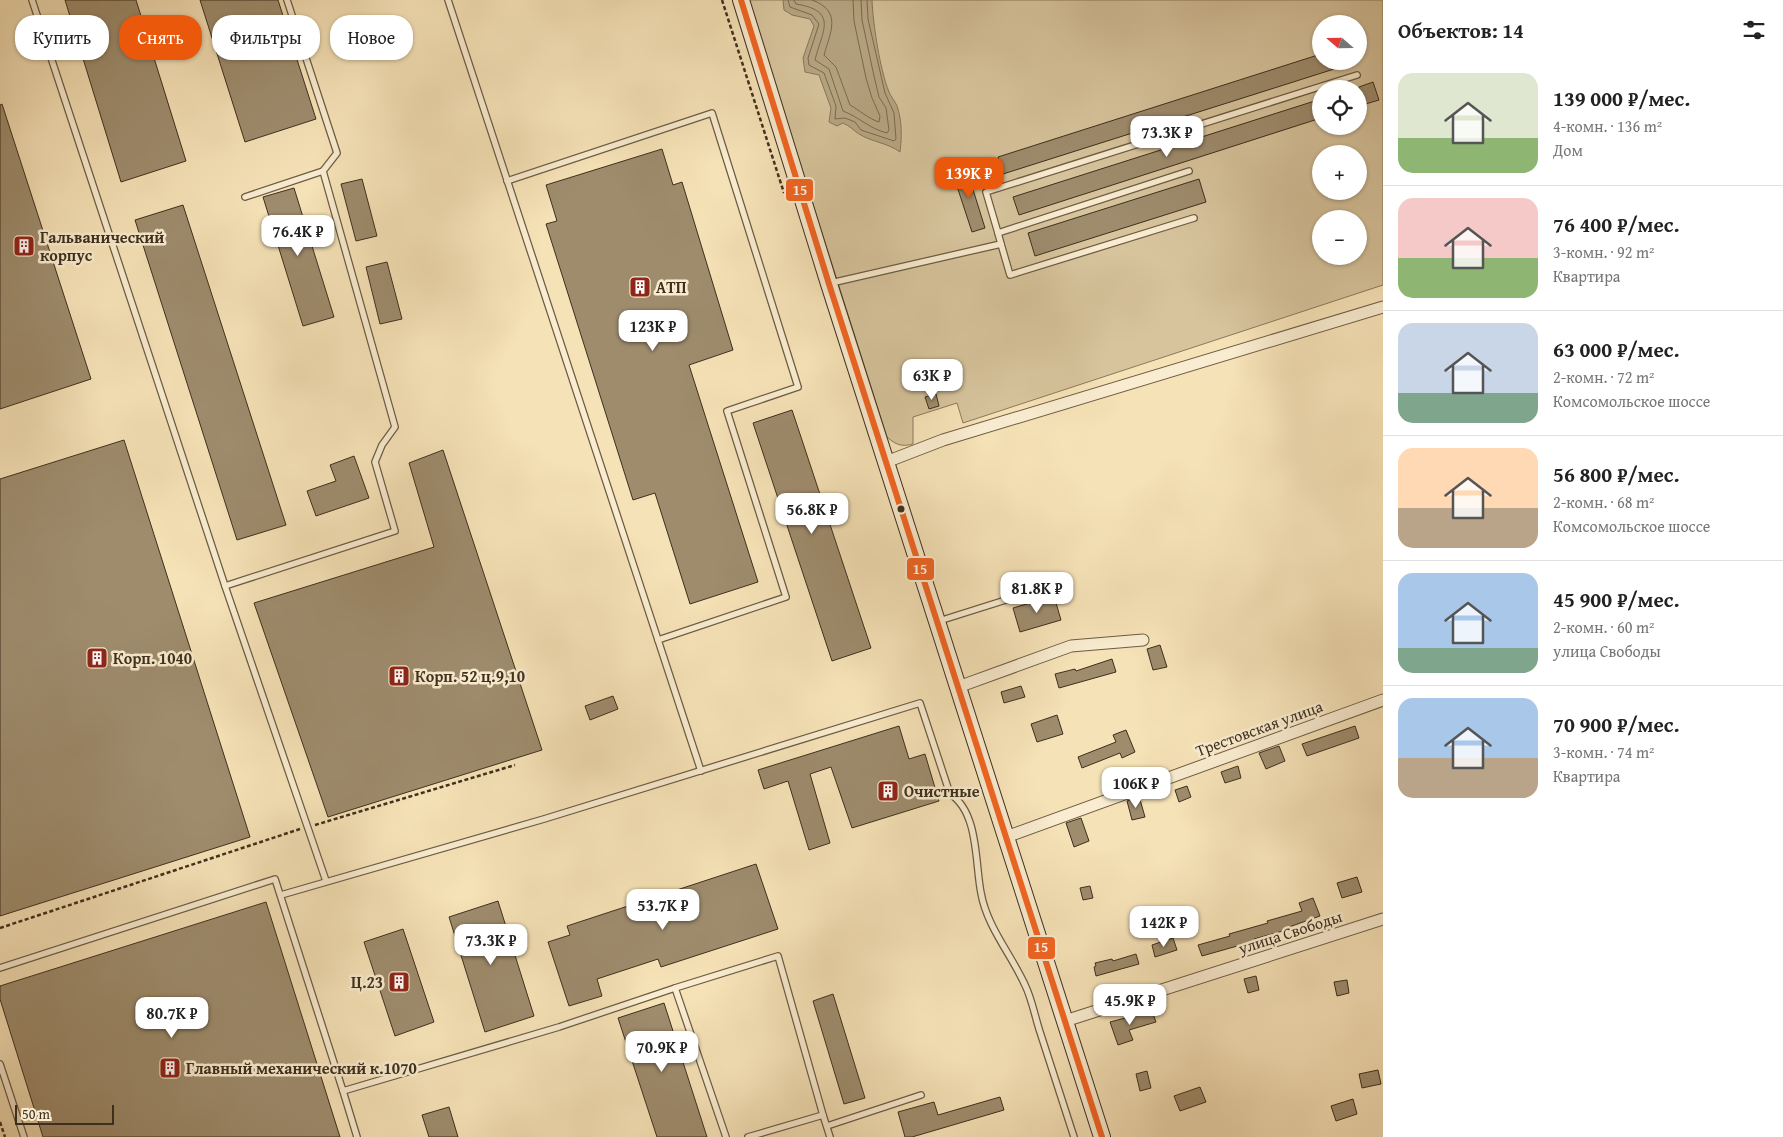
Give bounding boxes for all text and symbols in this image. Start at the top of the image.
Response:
chip: Купить [15,15,109,60]
chip: Снять [119,15,202,60]
chip: Фильтры [212,15,320,60]
chip: Новое [330,15,413,60]
north arrow [1312,15,1368,70]
map controls [1312,15,1367,265]
text: Объектов: 14 [1398,15,1524,46]
icon: filters [1740,16,1768,44]
button: locate [1312,80,1367,135]
text: 139 000 ₽/мес. [1553,83,1690,114]
icon: home [1438,93,1498,153]
text: 4-комн. · 136 m² [1553,114,1662,138]
pin: 73.3K ₽ [1121,116,1213,158]
text: 73.3K ₽ [1141,120,1193,144]
text: Дом [1553,138,1583,162]
button: + [1312,145,1367,200]
pin: 139K ₽ [928,156,1010,199]
text: 139K ₽ [946,161,992,185]
line badge: 15 [785,178,814,202]
text: 15 [793,180,807,200]
text: 76 400 ₽/мес. [1553,209,1679,240]
button: − [1312,210,1367,265]
pin: 76.4K ₽ [252,214,344,257]
icon: home [1438,218,1498,278]
text: 76.4K ₽ [272,219,324,243]
place label: Гальванический корпус [40,225,164,267]
building icon: Гальванический корпус [12,234,36,258]
text: 3-комн. · 92 m² [1553,240,1654,264]
text: Квартира [1553,264,1620,288]
building icon: АТП [628,275,652,299]
place label: АТП [656,275,687,299]
pin: 123K ₽ [612,310,694,352]
text: 123K ₽ [630,314,676,338]
text: 63 000 ₽/мес. [1553,334,1679,365]
icon: home [1438,343,1498,403]
pin: 63K ₽ [897,358,967,401]
text: 63K ₽ [913,363,951,387]
text: 2-комн. · 72 m² [1553,365,1654,389]
text: Комсомольское шоссе [1553,389,1710,413]
text: 56 800 ₽/мес. [1553,459,1679,490]
icon: home [1438,468,1498,528]
text: 2-комн. · 68 m² [1553,490,1654,514]
pin: 56.8K ₽ [766,492,858,535]
text: 56.8K ₽ [786,497,838,521]
unlabelled marker [896,504,906,514]
text: Комсомольское шоссе [1553,514,1710,538]
line badge: 15 [906,557,935,581]
text: 15 [913,559,927,579]
pin: 81.8K ₽ [991,572,1083,614]
text: 81.8K ₽ [1011,576,1063,600]
text: 45 900 ₽/мес. [1553,584,1679,615]
icon: home [1438,593,1498,653]
text: 2-комн. · 60 m² [1553,615,1654,639]
text: улица Свободы [1553,639,1661,663]
building icon: Корп. 1040 [85,646,109,670]
place label: Корп. 1040 [113,646,192,670]
building icon: Корп. 52 ц.9,10 [387,664,411,688]
place label: Корп. 52 ц.9,10 [415,664,525,688]
street label: Трестовская улица [1192,694,1326,762]
text: 70 900 ₽/мес. [1553,709,1679,740]
icon: home [1438,718,1498,778]
text: 3-комн. · 74 m² [1553,740,1654,764]
text: Квартира [1553,764,1620,788]
pin: 106K ₽ [1095,766,1177,809]
text: 106K ₽ [1113,771,1159,795]
building icon: Очистные [876,779,900,803]
place label: Очистные [904,779,980,803]
pin: 53.7K ₽ [617,888,709,931]
text: 53.7K ₽ [637,893,689,917]
street label: улица Свободы [1234,904,1345,960]
pin: 142K ₽ [1123,906,1205,948]
text: 142K ₽ [1141,910,1187,934]
pin: 73.3K ₽ [445,924,537,966]
text: 73.3K ₽ [465,928,517,952]
line badge: 15 [1027,936,1056,960]
text: 15 [1034,937,1048,957]
place label: Ц.23 [351,970,383,994]
building icon: Ц.23 [387,970,411,994]
pin: 45.9K ₽ [1084,984,1176,1026]
text: 45.9K ₽ [1104,988,1156,1012]
pin: 80.7K ₽ [126,996,218,1039]
text: 80.7K ₽ [146,1001,198,1025]
pin: 70.9K ₽ [616,1030,708,1073]
text: 70.9K ₽ [636,1035,688,1059]
building icon: Главный механический к.1070 [158,1056,182,1080]
place label: Главный механический к.1070 [186,1056,417,1080]
scale bar [15,1102,114,1125]
text: 50 m [22,1104,50,1124]

